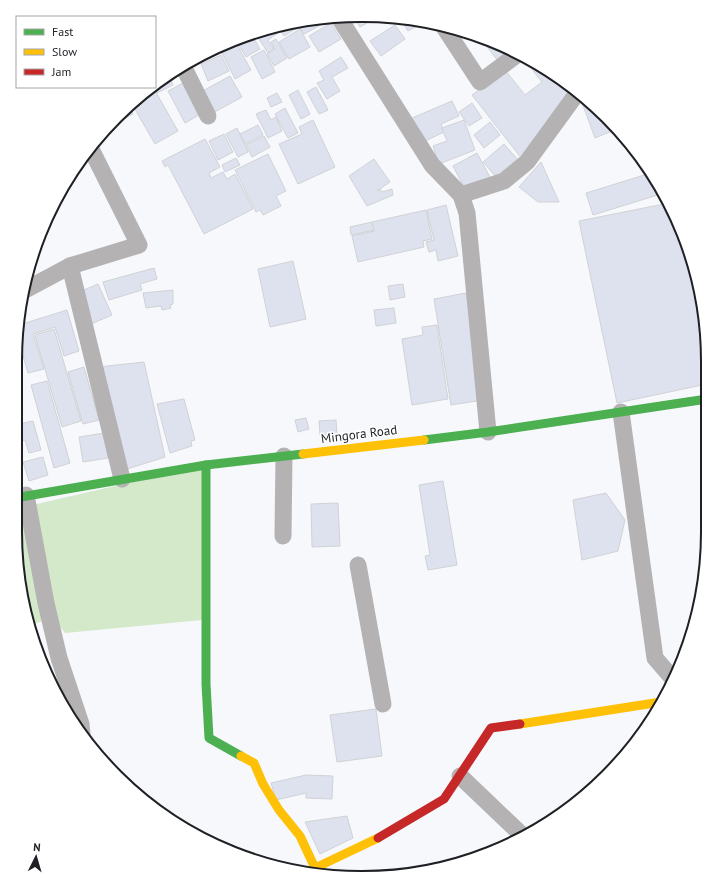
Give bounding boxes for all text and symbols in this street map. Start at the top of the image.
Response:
legend [16,16,156,88]
text: Fast [52,24,73,39]
text: Slow [52,44,77,59]
text: Jam [51,64,71,79]
street label: Mingora Road [320,421,398,447]
north arrow [16,837,56,877]
text: N [33,840,41,854]

